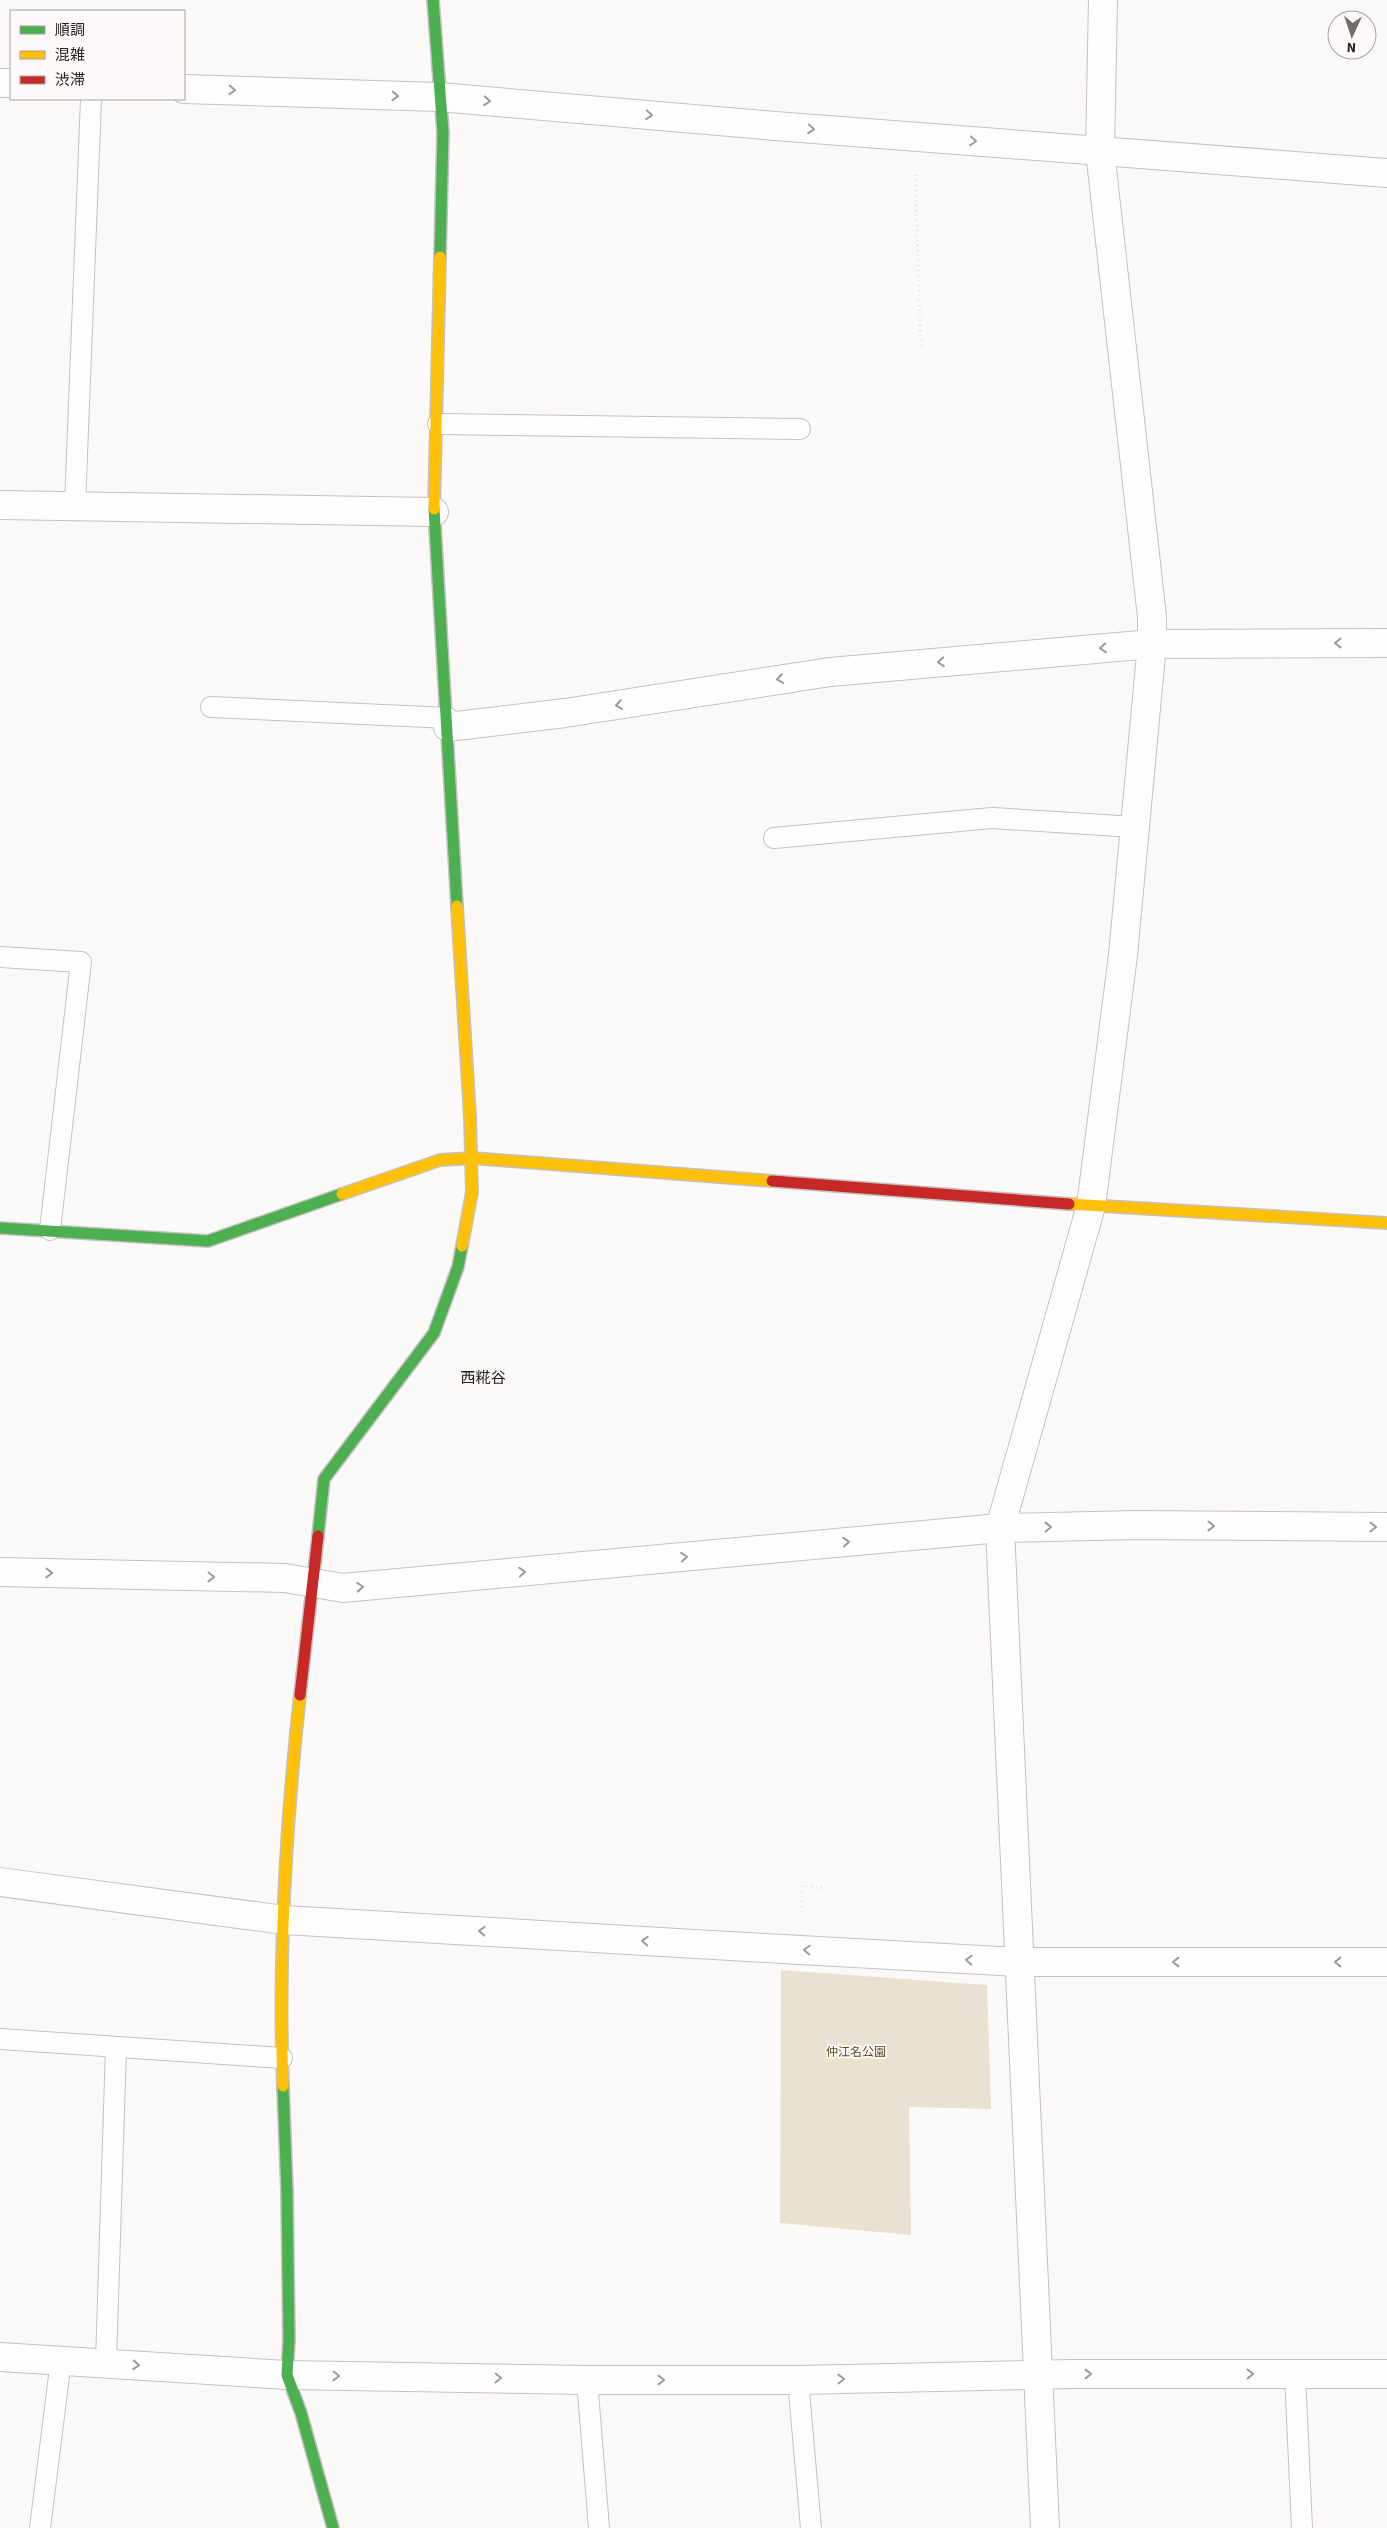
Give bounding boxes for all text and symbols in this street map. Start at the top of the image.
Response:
legend [10,10,185,100]
north arrow [1327,10,1377,60]
text: 順調 [55,20,85,41]
text: N [1346,37,1357,57]
text: 混雑 [55,45,85,66]
text: 渋滞 [55,70,85,91]
one-way arrow [229,85,237,96]
one-way arrow [391,90,399,101]
one-way arrow [483,96,491,107]
one-way arrow [645,110,653,121]
one-way arrow [807,123,815,134]
one-way arrow [969,135,977,146]
one-way arrow [1334,638,1342,648]
one-way arrow [1099,642,1107,653]
one-way arrow [937,656,945,667]
one-way arrow [775,674,784,684]
one-way arrow [615,699,624,709]
district label: 西糀谷 [460,1368,506,1389]
one-way arrow [1207,1520,1215,1531]
one-way arrow [1045,1522,1053,1532]
one-way arrow [1370,1522,1378,1532]
one-way arrow [842,1537,850,1548]
one-way arrow [680,1552,688,1563]
one-way arrow [518,1566,526,1577]
one-way arrow [45,1568,53,1578]
one-way arrow [207,1571,215,1582]
one-way arrow [356,1581,364,1592]
one-way arrow [478,1926,486,1937]
one-way arrow [640,1935,648,1946]
one-way arrow [802,1945,810,1956]
one-way arrow [965,1954,973,1965]
one-way arrow [1172,1957,1180,1967]
one-way arrow [1334,1957,1342,1967]
park label: 仲江名公園 [826,2044,886,2061]
one-way arrow [132,2359,140,2370]
one-way arrow [1084,2369,1092,2379]
one-way arrow [1246,2369,1254,2379]
one-way arrow [332,2370,340,2381]
one-way arrow [494,2373,502,2384]
one-way arrow [837,2374,845,2384]
one-way arrow [657,2375,665,2385]

